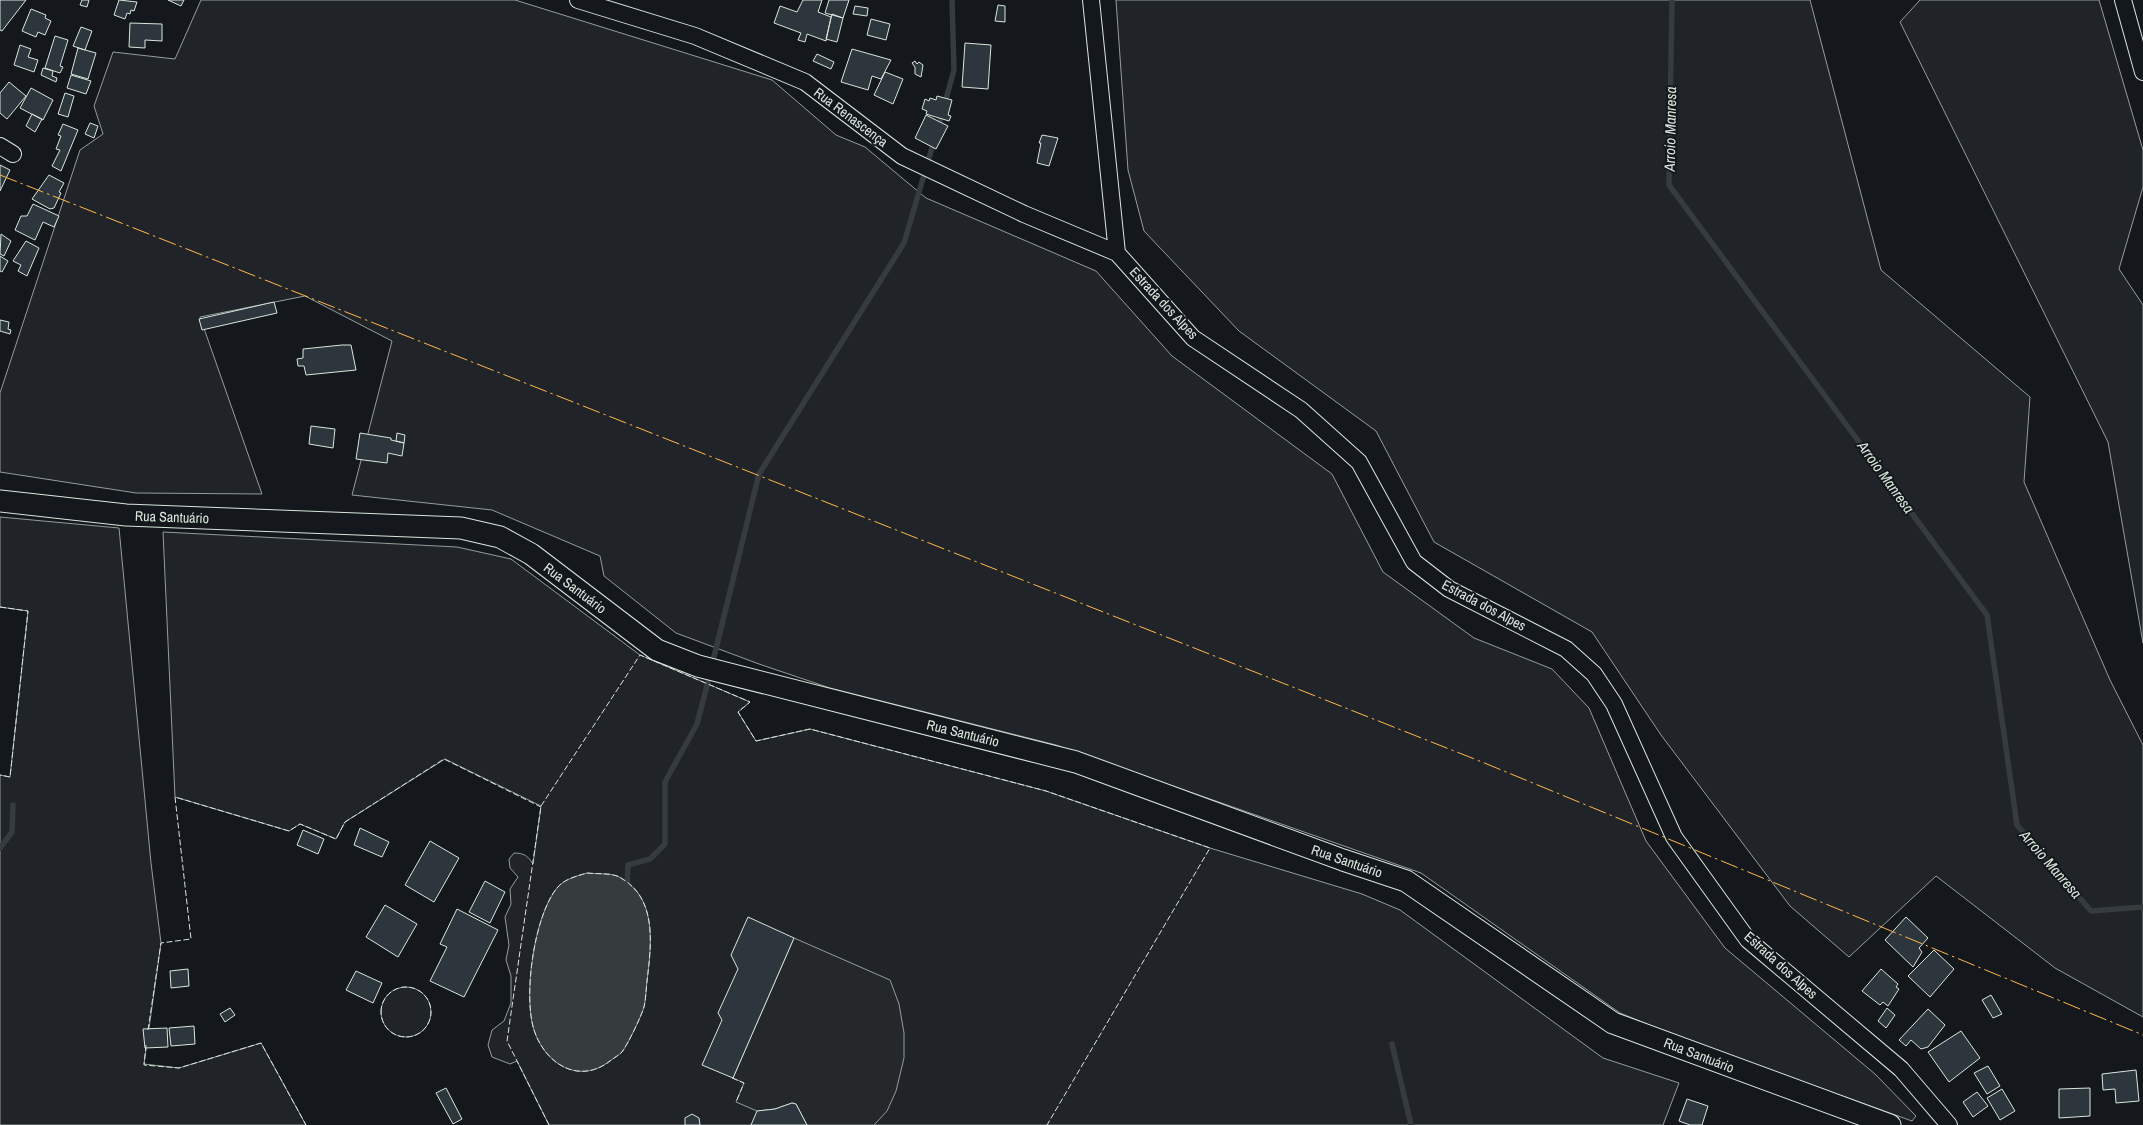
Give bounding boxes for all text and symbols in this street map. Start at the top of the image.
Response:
street label: Rua Renascença [810,83,892,151]
water label: Arroio Manresa [1659,86,1681,173]
street label: Estrada dos Alpes [1126,263,1202,343]
water label: Arroio Manresa [1852,436,1920,518]
street label: Rua Santuário [135,507,209,527]
street label: Rua Santuário [540,559,610,617]
street label: Estrada dos Alpes [1439,575,1529,635]
street label: Rua Santuário [925,715,1001,751]
water label: Arroio Manresa [2015,824,2087,903]
street label: Rua Santuário [1309,840,1385,882]
street label: Estrada dos Alpes [1741,927,1822,1003]
street label: Rua Santuário [1661,1033,1737,1077]

